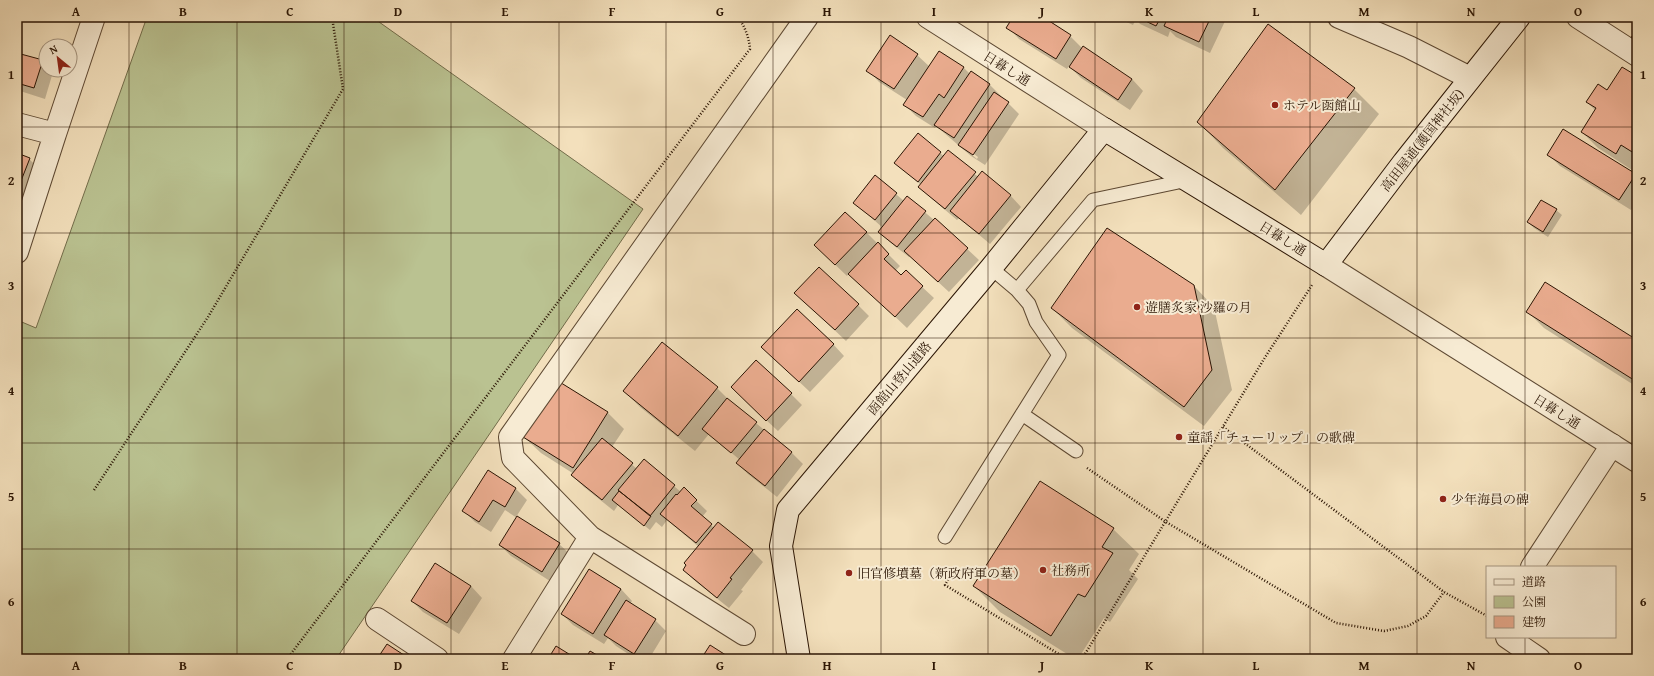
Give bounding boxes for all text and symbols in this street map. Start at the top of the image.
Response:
text: A [72,2,81,21]
text: B [179,2,187,21]
text: C [286,2,294,21]
text: D [394,2,402,21]
text: E [502,2,509,21]
text: F [609,2,616,21]
text: G [716,2,724,21]
text: H [822,2,832,21]
text: I [932,2,936,21]
text: J [1038,2,1045,21]
text: K [1145,2,1154,21]
text: L [1253,2,1260,21]
text: M [1358,2,1370,21]
text: N [1467,2,1476,21]
text: O [1574,2,1582,21]
north arrow [38,38,78,78]
text: N [46,40,61,58]
street label: 日暮し通 [980,47,1034,90]
text: 1 [8,65,14,84]
text: 1 [1640,65,1646,84]
street label: 高田屋通(護国神社坂) [1376,85,1468,196]
place label: ホテル函館山 [1283,96,1360,115]
marker: ホテル函館山 [1270,100,1280,110]
text: 2 [8,171,15,190]
text: 2 [1640,171,1647,190]
street label: 日暮し通 [1256,217,1310,260]
text: 3 [8,276,14,295]
text: 3 [1640,276,1646,295]
place label: 遊膳炙家 沙羅の月 [1145,298,1252,317]
marker: 遊膳炙家 沙羅の月 [1132,302,1142,312]
street label: 函館山登山道路 [863,337,936,419]
text: 4 [8,381,15,400]
text: 4 [1640,381,1647,400]
street label: 日暮し通 [1530,390,1584,433]
place label: 童謡「チューリップ」の歌碑 [1187,428,1355,447]
marker: 童謡「チューリップ」の歌碑 [1174,432,1184,442]
text: 5 [8,487,15,506]
text: 5 [1640,487,1647,506]
place label: 少年海員の碑 [1451,490,1529,509]
marker: 少年海員の碑 [1438,494,1448,504]
place label: 社務所 [1051,561,1090,580]
place label: 旧官修墳墓（新政府軍の墓） [857,564,1026,583]
marker: 社務所 [1038,565,1048,575]
legend [1486,566,1616,638]
marker: 旧官修墳墓（新政府軍の墓） [844,568,854,578]
text: 道路 [1522,573,1546,590]
text: 6 [8,592,15,611]
text: 6 [1640,592,1647,611]
text: 公園 [1522,593,1546,610]
text: 建物 [1522,613,1546,630]
text: A [72,656,81,675]
text: B [179,656,187,675]
text: C [286,656,294,675]
text: D [394,656,402,675]
text: E [502,656,509,675]
text: F [609,656,616,675]
text: G [716,656,724,675]
text: H [822,656,832,675]
text: I [932,656,936,675]
text: J [1038,656,1045,675]
text: K [1145,656,1154,675]
text: L [1253,656,1260,675]
text: M [1358,656,1370,675]
text: N [1467,656,1476,675]
text: O [1574,656,1582,675]

